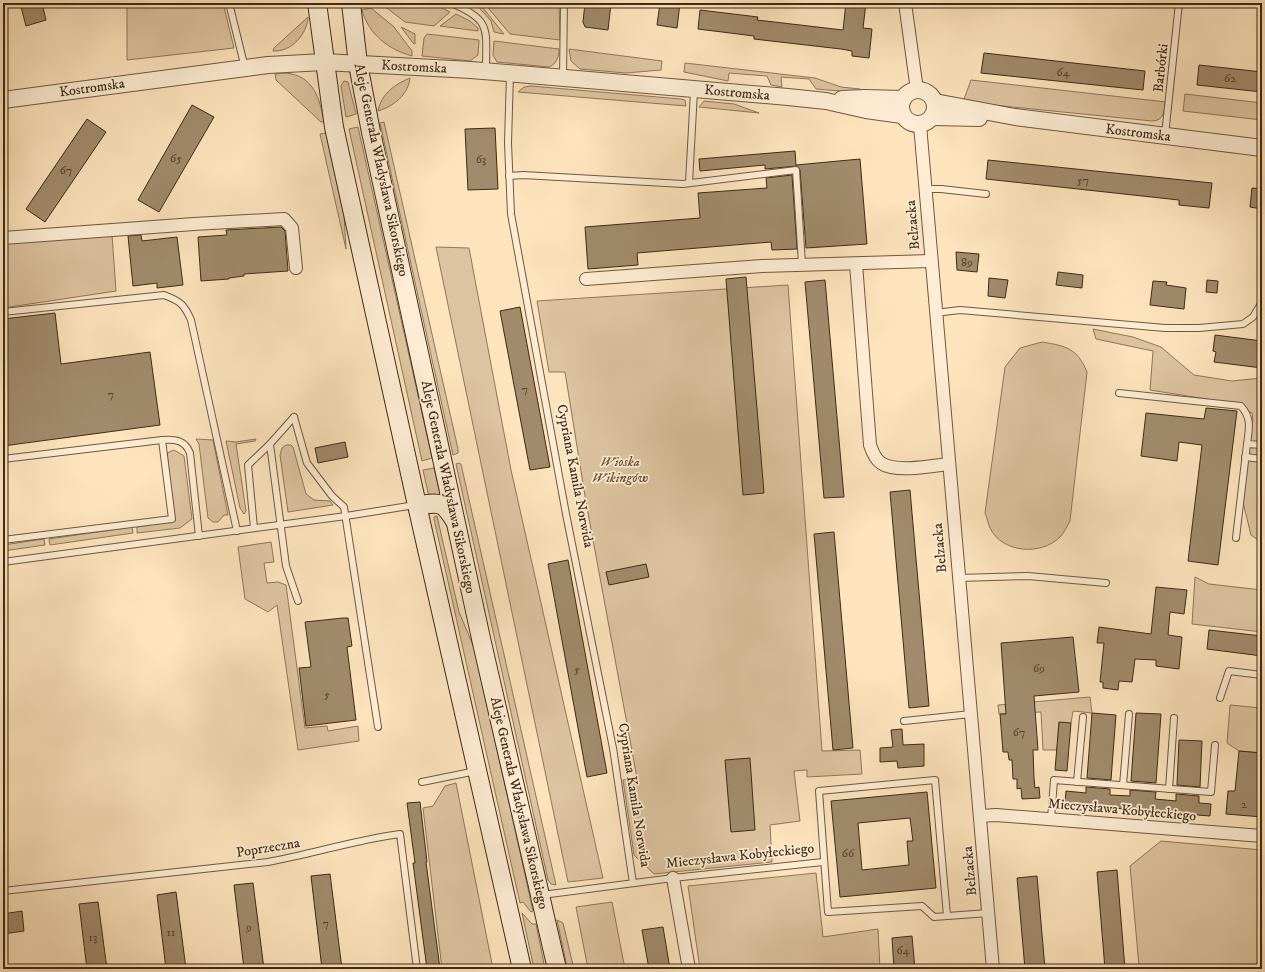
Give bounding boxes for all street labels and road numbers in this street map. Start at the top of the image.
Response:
street label: Barbórki [1149,42,1173,93]
street label: Kostromska [381,56,447,78]
street label: Aleje Generała Władysława Sikorskiego [350,62,412,278]
street label: Kostromska [58,75,126,101]
street label: Kostromska [703,81,771,105]
street label: Kostromska [1104,120,1172,146]
street label: Belzacka [902,199,924,251]
street label: Aleje Generała Władysława Sikorskiego [417,379,479,595]
street label: Cypriana Kamila Norwida [552,403,598,549]
street label: Belzacka [929,522,951,574]
street label: Aleje Generała Władysława Sikorskiego [486,695,552,911]
street label: Cypriana Kamila Norwida [614,722,654,868]
street label: Mieczysława Kobyłeckiego [1047,795,1197,825]
street label: Poprzeczna [235,834,301,862]
street label: Mieczysława Kobyłeckiego [665,839,815,873]
street label: Belzacka [959,845,981,897]

